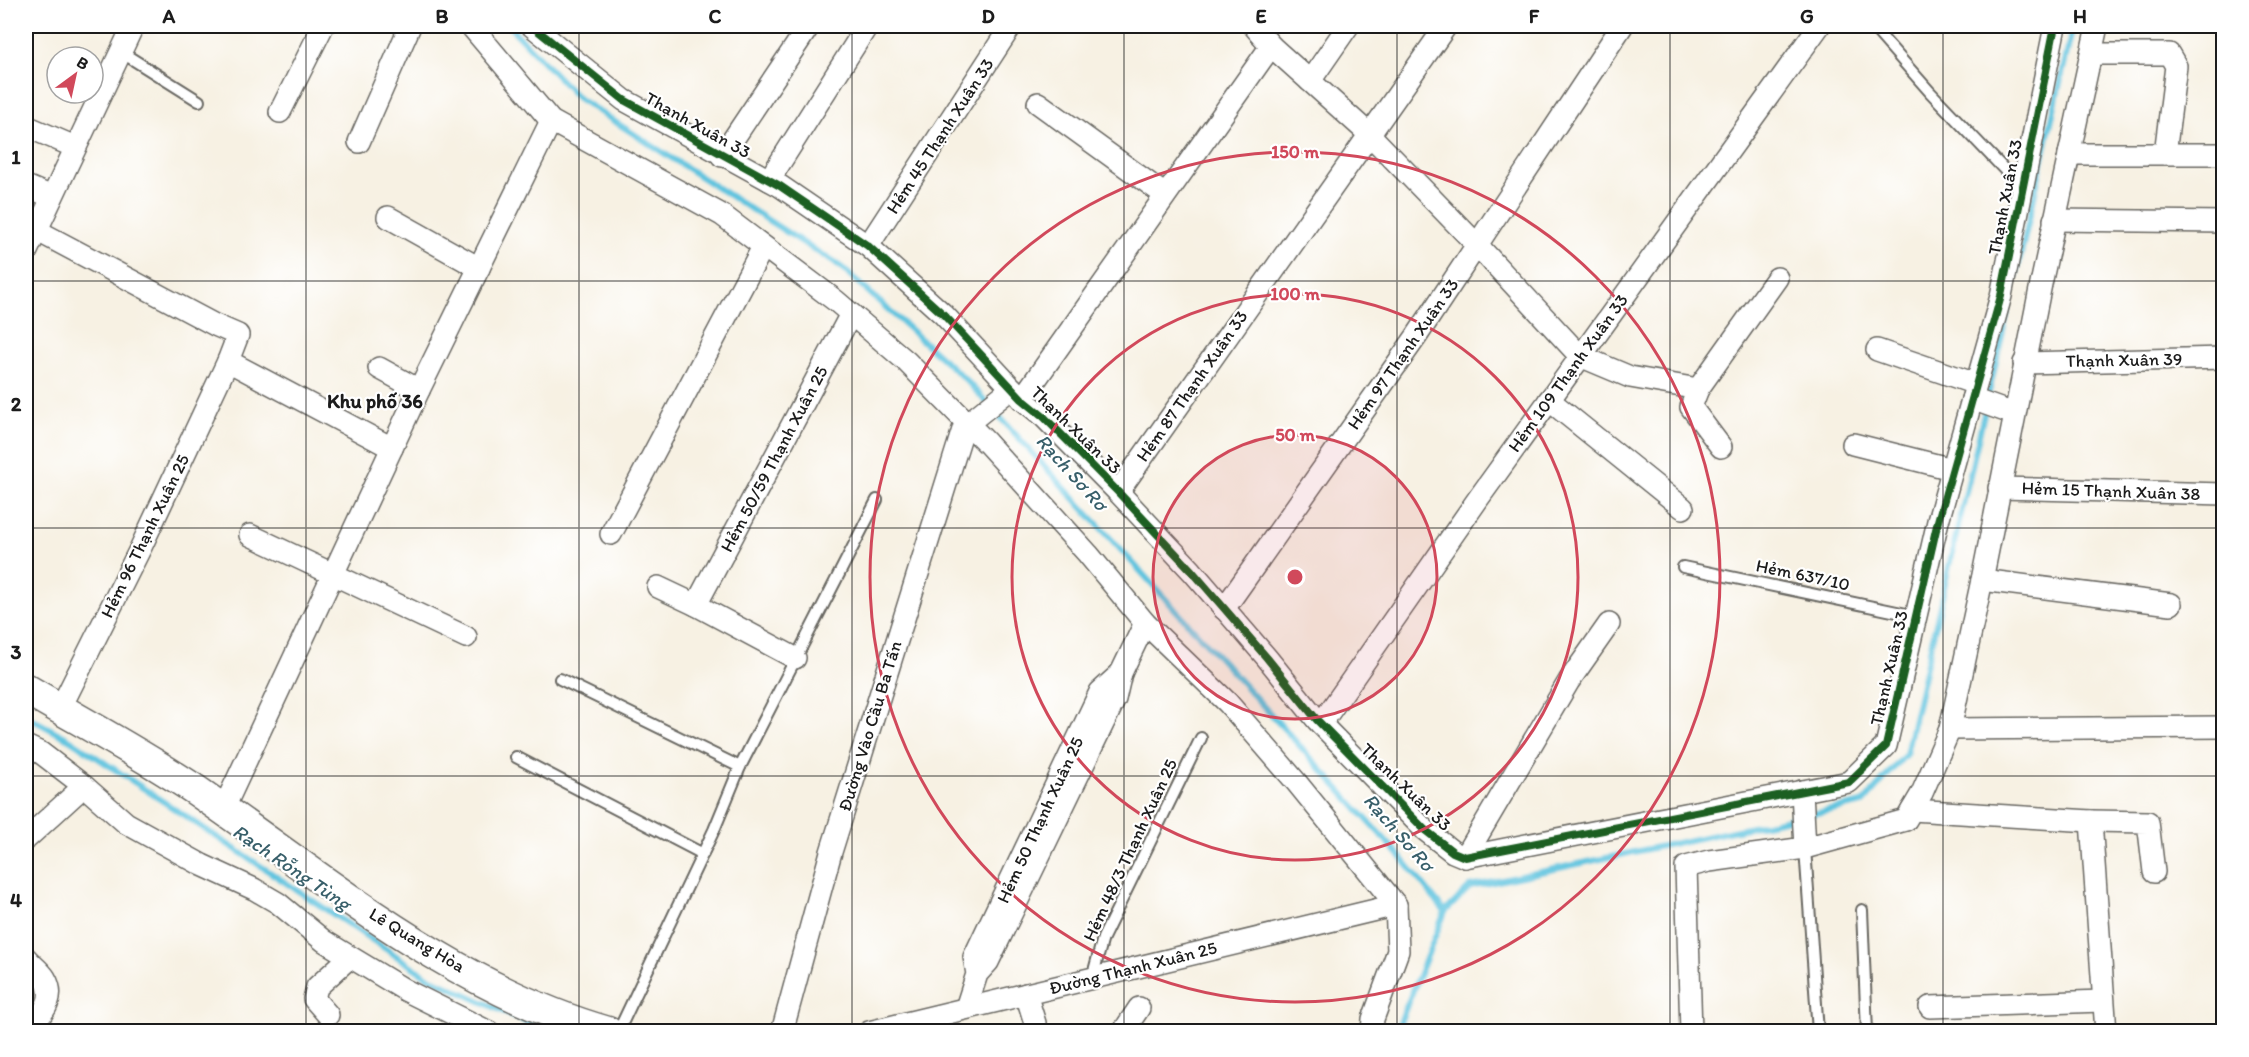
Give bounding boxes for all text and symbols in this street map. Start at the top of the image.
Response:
text: A [162,4,176,28]
text: B [436,4,449,28]
text: C [709,4,722,28]
text: D [981,4,995,28]
text: E [1255,4,1267,28]
text: F [1529,4,1540,28]
text: G [1800,4,1814,28]
text: H [2073,4,2087,28]
north arrow [45,45,105,105]
text: B [73,52,93,74]
street label: Hẻm 45 Thạnh Xuân 33 [881,54,999,218]
street label: Thạnh Xuân 33 [641,87,755,163]
street label: Thạnh Xuân 33 [1983,137,2027,257]
text: 150 m [1271,141,1320,163]
text: 1 [11,145,21,169]
street label: Hẻm 97 Thạnh Xuân 33 [1343,274,1464,434]
text: 100 m [1270,283,1321,305]
street label: Hẻm 109 Thạnh Xuân 33 [1503,289,1633,456]
street label: Hẻm 87 Thạnh Xuân 33 [1131,306,1253,466]
street label: Thạnh Xuân 39 [2065,348,2183,372]
street label: Hẻm 50/59 Thạnh Xuân 25 [715,362,833,556]
street label: Thạnh Xuân 33 [1026,381,1126,479]
district label: Khu phố 36 [327,389,423,414]
text: 2 [11,392,22,416]
text: 50 m [1275,424,1316,446]
water label: Rạch Sơ Rơ [1031,429,1115,517]
street label: Hẻm 96 Thạnh Xuân 25 [96,451,194,621]
street label: Hẻm 15 Thạnh Xuân 38 [2021,477,2201,505]
street label: Hẻm 637/10 [1754,554,1852,596]
centre of rings [1285,567,1305,587]
street label: Thạnh Xuân 33 [1865,608,1913,728]
street label: Đường Vào Cầu Ba Tấn [834,638,906,814]
text: 3 [11,640,22,664]
street label: Hẻm 50 Thạnh Xuân 25 [992,733,1088,907]
street label: Thạnh Xuân 33 [1356,738,1456,836]
street label: Hẻm 48/3 Thạnh Xuân 25 [1078,755,1182,945]
water label: Rạch Sơ Rơ [1359,788,1441,878]
water label: Rạch Rỗng Tùng [228,819,358,917]
text: 4 [10,888,22,912]
street label: Lê Quang Hòa [365,903,469,978]
street label: Đường Thạnh Xuân 25 [1047,937,1219,999]

